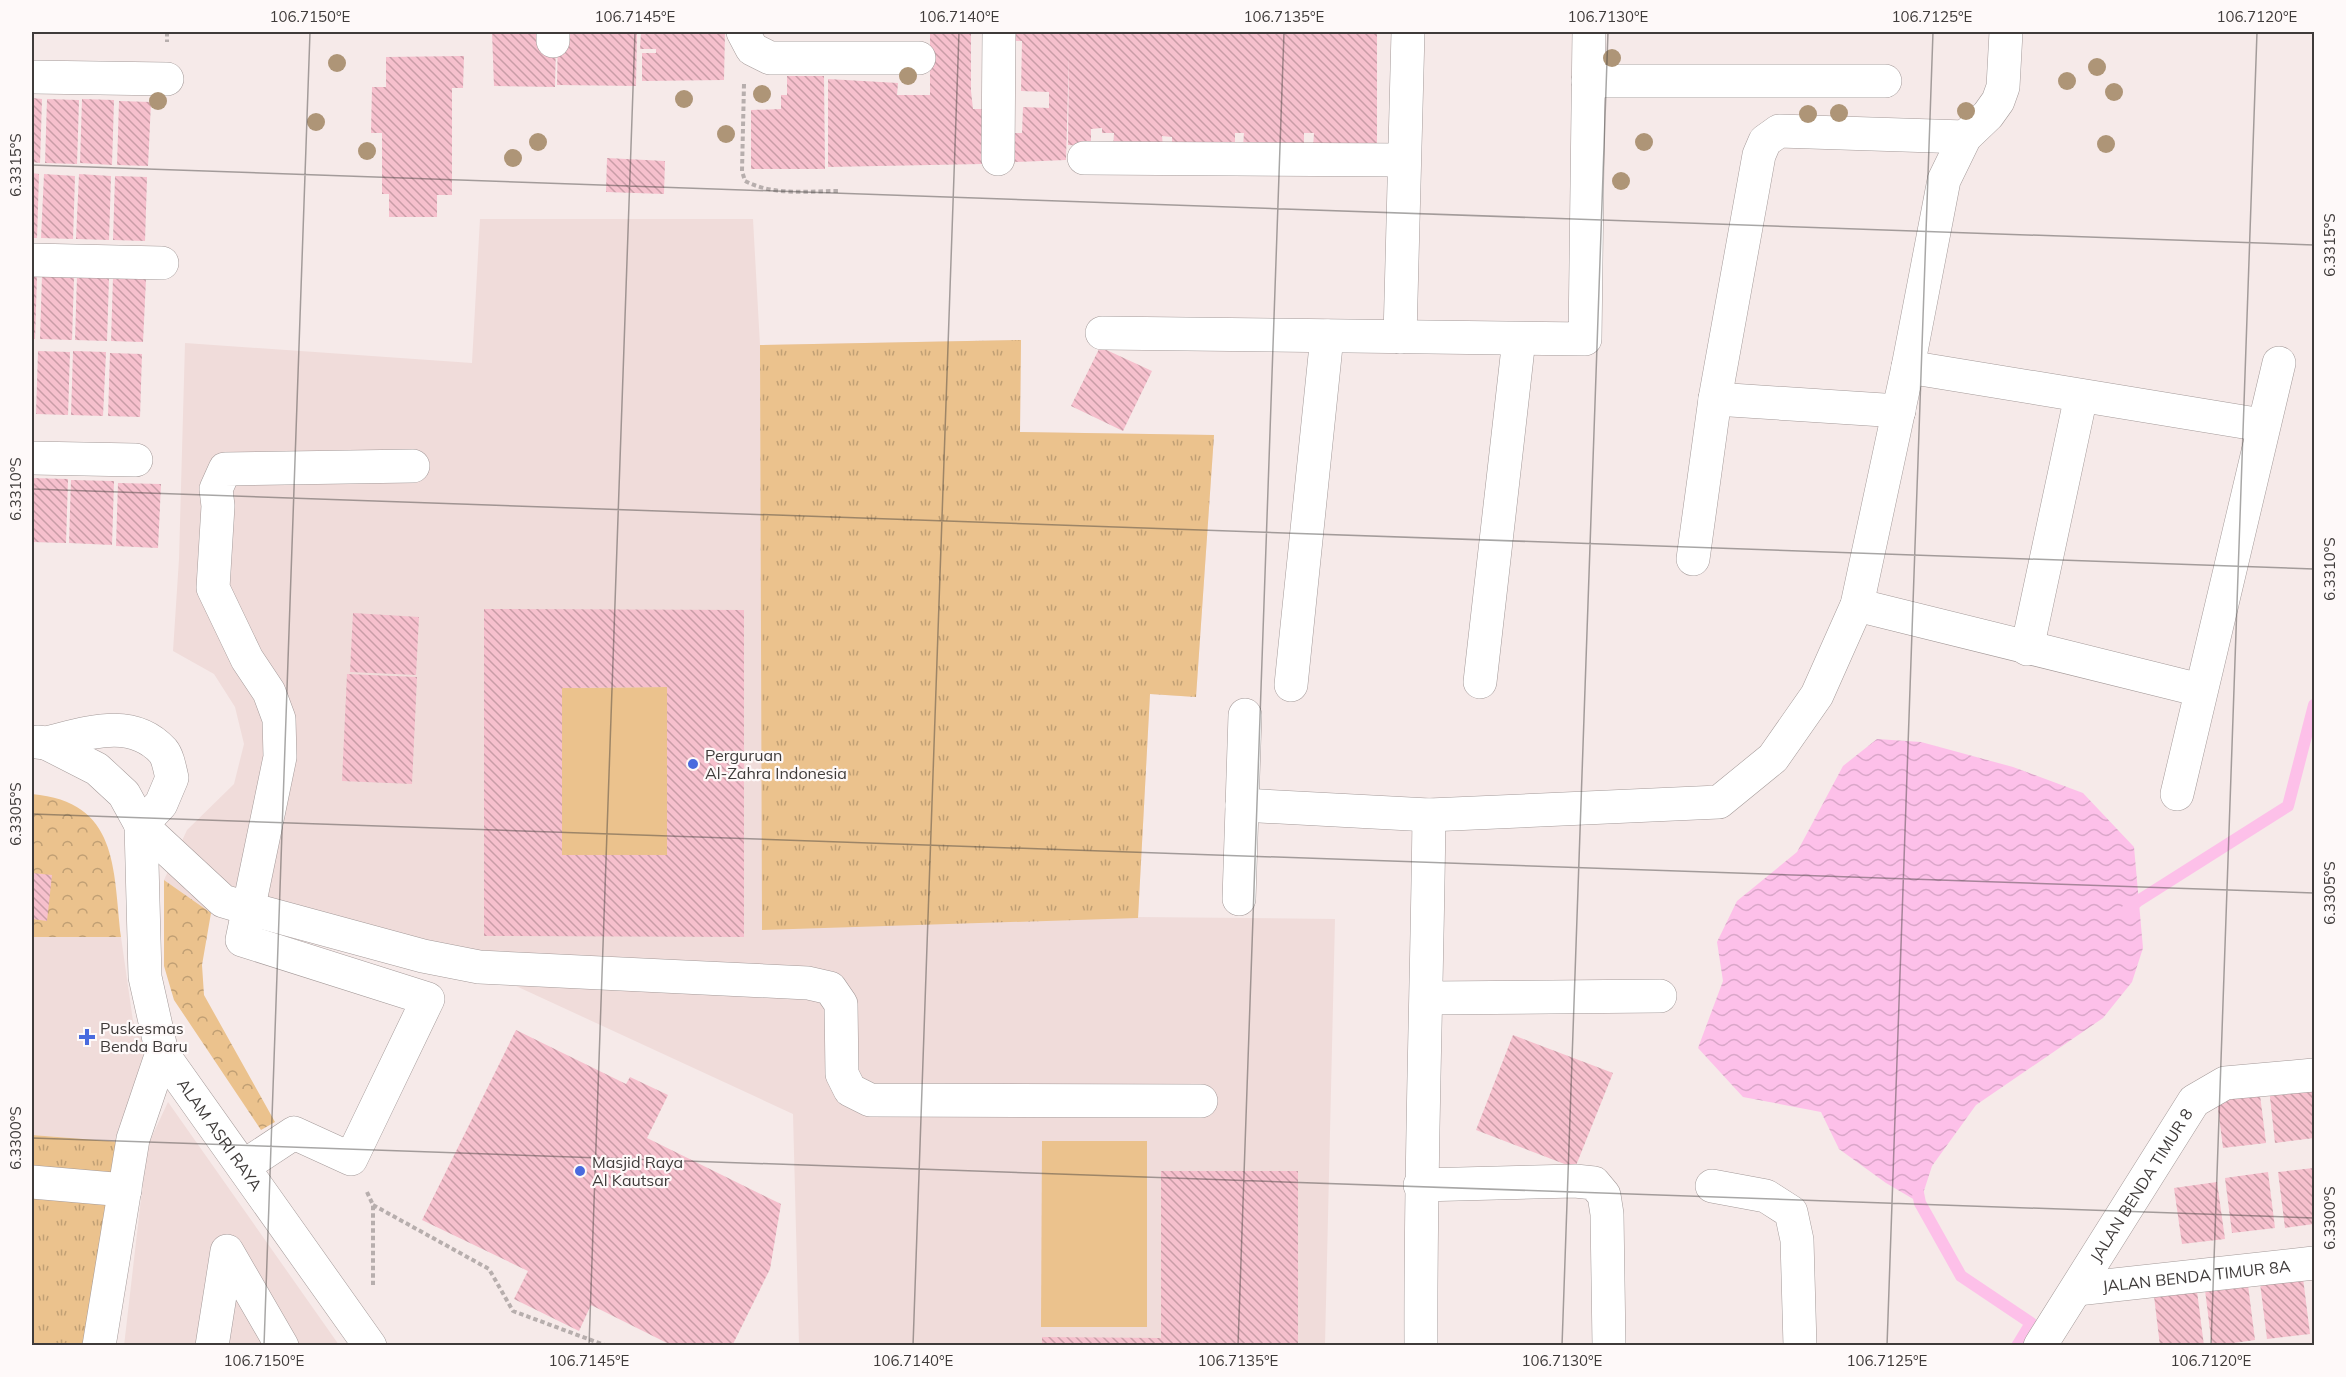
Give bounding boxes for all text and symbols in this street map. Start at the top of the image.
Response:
text: 106.7150°E [270,7,351,26]
text: 106.7145°E [595,7,676,26]
text: 106.7140°E [919,7,1000,26]
text: 106.7135°E [1244,7,1325,26]
text: 106.7130°E [1568,7,1649,26]
text: 106.7125°E [1892,7,1973,26]
text: 106.7120°E [2217,7,2298,26]
text: 6.3315°S [6,133,25,197]
text: 6.3315°S [2320,213,2339,277]
text: 6.3310°S [6,457,25,521]
text: 6.3310°S [2320,537,2339,601]
place label: Perguruan Al-Zahra Indonesia [705,745,847,783]
marker: Perguruan Al-Zahra Indonesia [686,757,700,771]
text: 6.3305°S [6,782,25,846]
text: 6.3305°S [2320,861,2339,925]
place label: Puskesmas Benda Baru [100,1018,188,1056]
marker: Puskesmas Benda Baru [78,1028,96,1046]
street label: ALAM ASRI RAYA [173,1075,267,1195]
street label: JALAN BENDA TIMUR 8 [2085,1105,2197,1266]
text: 6.3300°S [6,1106,25,1170]
place label: Masjid Raya Al Kautsar [592,1152,683,1190]
marker: Masjid Raya Al Kautsar [573,1164,587,1178]
text: 6.3300°S [2320,1186,2339,1250]
street label: JALAN BENDA TIMUR 8A [2101,1256,2292,1296]
text: 106.7150°E [224,1351,305,1370]
text: 106.7145°E [549,1351,630,1370]
text: 106.7140°E [873,1351,954,1370]
text: 106.7135°E [1198,1351,1279,1370]
text: 106.7130°E [1522,1351,1603,1370]
text: 106.7125°E [1847,1351,1928,1370]
text: 106.7120°E [2171,1351,2252,1370]

